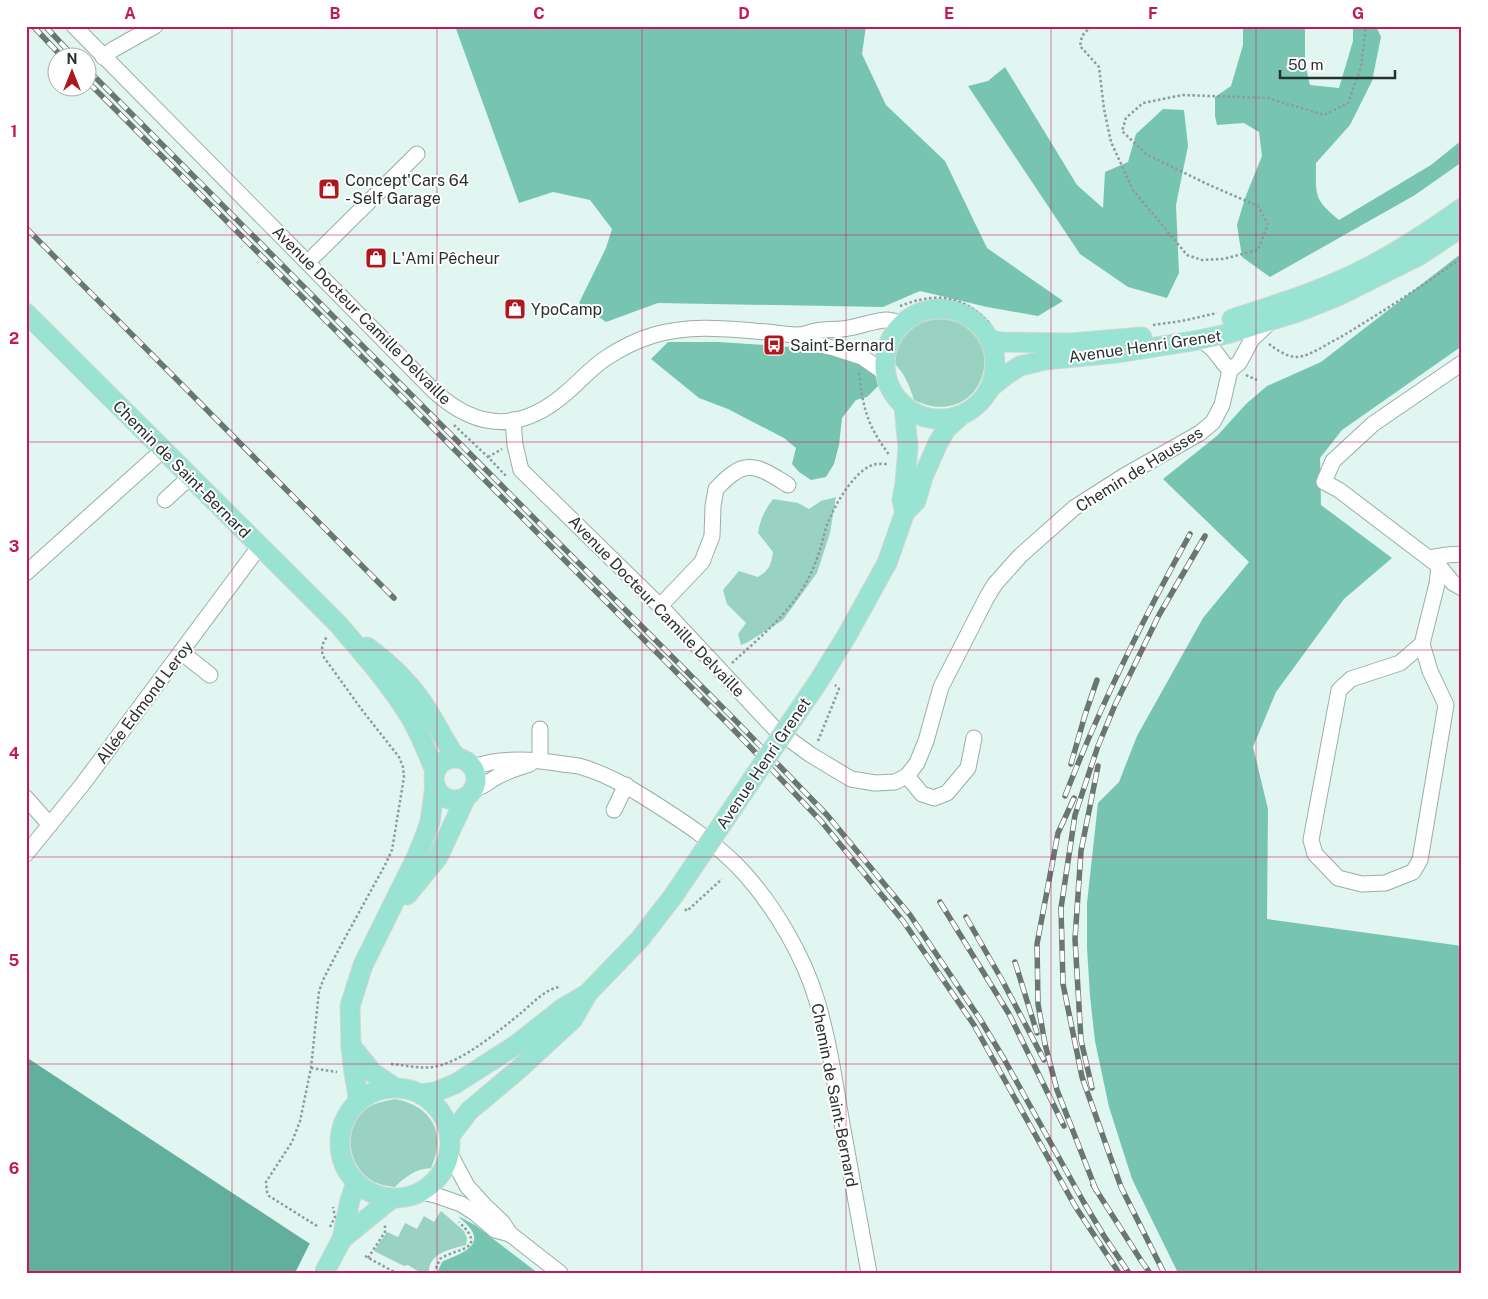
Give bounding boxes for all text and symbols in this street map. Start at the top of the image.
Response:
text: A [124,4,136,23]
text: B [330,4,341,23]
text: C [533,4,545,23]
text: D [738,4,750,23]
text: E [944,4,954,23]
text: F [1148,4,1158,23]
text: G [1352,4,1364,23]
north arrow [48,48,98,98]
scale bar [1280,48,1396,80]
text: N [67,51,77,67]
text: 50 m [1288,56,1323,73]
text: 1 [11,122,17,141]
place label: Concept'Cars 64 - Self Garage [345,171,469,208]
shop icon: Concept'Cars 64 - Self Garage [317,177,341,201]
street label: Avenue Docteur Camille Delvaille [268,222,455,409]
shop icon: L'Ami Pêcheur [364,246,388,270]
place label: L'Ami Pêcheur [392,249,500,268]
shop icon: YpoCamp [503,297,527,321]
place label: YpoCamp [531,300,602,319]
street label: Avenue Henri Grenet [1067,326,1223,367]
text: 2 [9,329,19,348]
bus stop icon: Saint-Bernard [762,333,786,357]
place label: Saint-Bernard [790,336,894,355]
street label: Chemin de Saint-Bernard [109,397,254,542]
street label: Chemin de Hausses [1072,423,1206,516]
street label: Avenue Docteur Camille Delvaille [565,512,749,701]
text: 3 [9,537,19,556]
street label: Allée Edmond Leroy [92,637,197,768]
street label: Avenue Henri Grenet [712,694,814,833]
text: 4 [9,744,20,763]
text: 5 [9,951,20,970]
street label: Chemin de Saint-Bernard [807,1002,862,1189]
text: 6 [9,1159,19,1178]

